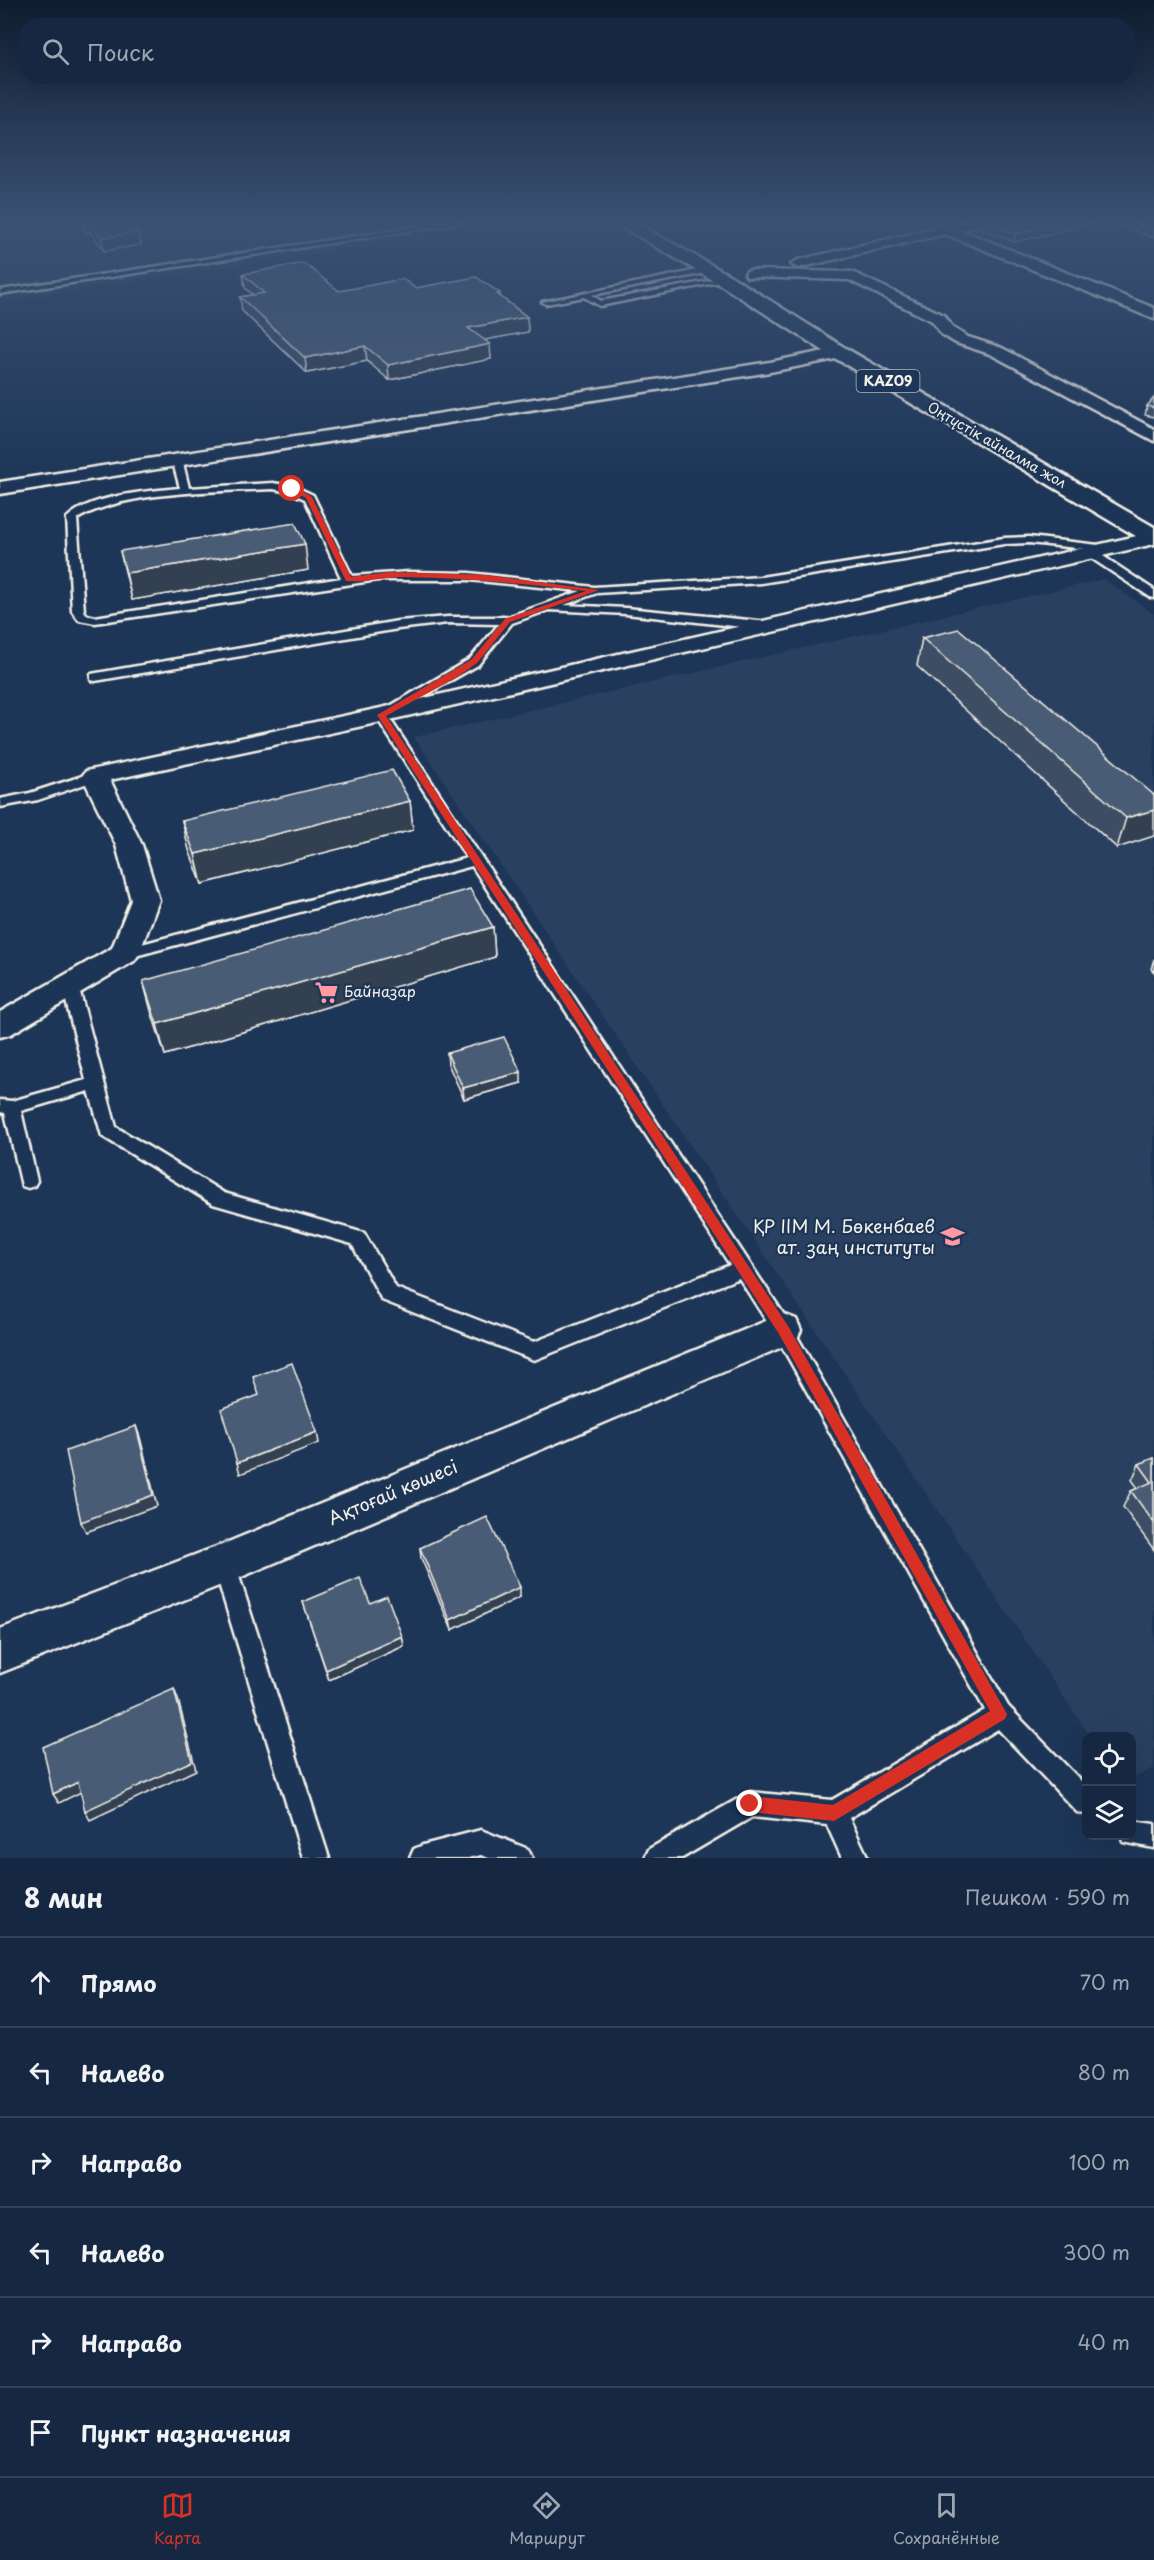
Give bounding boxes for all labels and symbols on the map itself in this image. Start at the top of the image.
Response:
road number: KAZ09 [856,370,920,392]
street label: Оңтүстік айналма жол [924,396,1071,493]
route start [278,475,304,501]
supermarket icon: Байназар [313,979,339,1005]
place label: Байназар [344,979,416,1002]
place label: ҚР ІІМ М. Бөкенбаев ат. заң институты [753,1212,935,1260]
school or university icon: ҚР ІІМ М. Бөкенбаев ат. заң институты [940,1224,966,1250]
street label: Ақтоғай көшесі [324,1452,461,1531]
route end [736,1790,762,1816]

